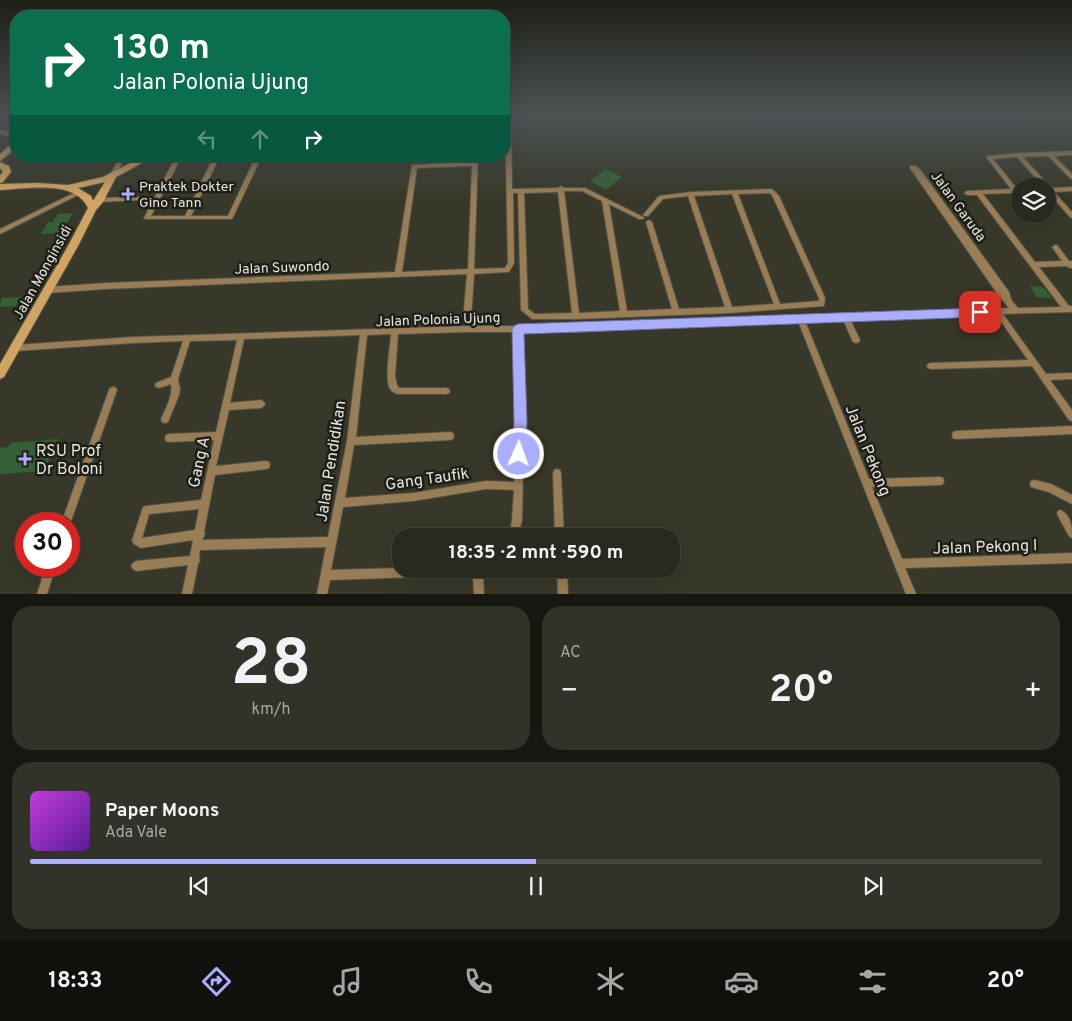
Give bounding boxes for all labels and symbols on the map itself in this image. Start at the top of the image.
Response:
street label: Jalan Garuda [927,168,989,245]
place label: Praktek Dokter Gino Tann [139,179,234,212]
marker: Praktek Dokter Gino Tann [121,187,135,201]
street label: Jalan Monginsidi [10,223,76,323]
street label: Jalan Suwondo [234,258,330,279]
pin [959,291,1001,333]
street label: Jalan Polonia Ujung [375,310,501,331]
street label: Jalan Pendidikan [312,399,351,523]
street label: Jalan Pekong [840,402,895,499]
position arrow [492,427,544,479]
street label: Gang A [185,435,215,490]
place label: RSU Prof Dr Boloni [36,442,103,480]
marker: RSU Prof Dr Boloni [18,452,32,466]
street label: Gang Taufik [384,464,471,496]
speed limit sign: 30 [15,512,80,577]
street label: Jalan Pekong I [932,536,1038,560]

